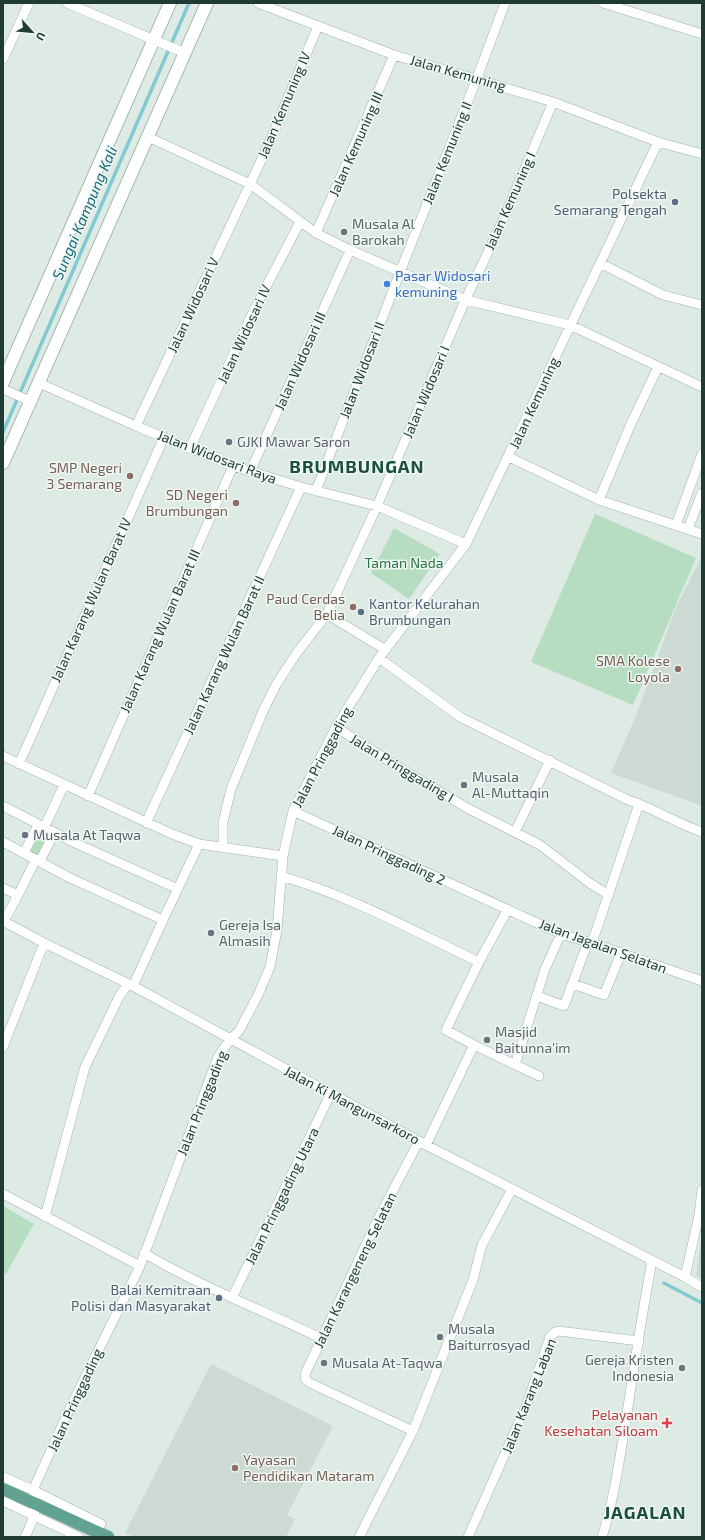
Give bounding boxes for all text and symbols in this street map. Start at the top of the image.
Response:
north arrow [12,12,52,52]
text: U [34,30,49,43]
street label: Jalan Kemuning IV [253,48,314,161]
street label: Jalan Kemuning [408,51,508,94]
street label: Jalan Kemuning III [325,89,386,199]
street label: Jalan Kemuning II [418,99,475,207]
water label: Sungai Kampung Kali [48,143,120,282]
street label: Jalan Kemuning I [480,149,539,253]
place label: Polsekta Semarang Tengah [554,185,667,218]
marker: Polsekta Semarang Tengah [670,197,680,207]
place label: Musala Al Barokah [352,215,415,248]
marker: Musala Al Barokah [339,227,349,237]
street label: Jalan Widosari V [163,254,222,355]
place label: Pasar Widosari kemuning [395,267,491,300]
marker: Pasar Widosari kemuning [382,279,392,289]
street label: Jalan Widosari IV [213,281,274,386]
street label: Jalan Widosari III [270,309,329,413]
street label: Jalan Widosari II [335,319,388,421]
street label: Jalan Widosari I [398,343,453,441]
street label: Jalan Kemuning [505,354,562,451]
street label: Jalan Widosari Raya [155,426,279,487]
place label: GJKI Mawar Saron [237,433,350,450]
marker: GJKI Mawar Saron [224,437,234,447]
district label: BRUMBUNGAN [289,455,425,477]
place label: SMP Negeri 3 Semarang [47,459,122,492]
marker: SMP Negeri 3 Semarang [125,471,135,481]
place label: SD Negeri Brumbungan [146,486,228,519]
marker: SD Negeri Brumbungan [231,498,241,508]
street label: Jalan Karang Wulan Barat IV [47,515,135,685]
street label: Jalan Karang Wulan Barat III [116,546,203,715]
park label: Taman Nada [365,554,443,571]
street label: Jalan Karang Wulan Barat II [179,573,268,737]
place label: Paud Cerdas Belia [266,590,345,623]
place label: Kantor Kelurahan Brumbungan [369,595,480,628]
marker: Paud Cerdas Belia [348,602,358,612]
marker: Kantor Kelurahan Brumbungan [356,607,366,617]
place label: SMA Kolese Loyola [596,652,670,685]
marker: SMA Kolese Loyola [673,664,683,674]
street label: Jalan Pringgading [288,703,355,810]
street label: Jalan Pringgading I [347,730,457,805]
place label: Musala Al-Muttaqin [472,768,549,801]
marker: Musala Al-Muttaqin [459,780,469,790]
street label: Jalan Pringgading 2 [330,821,449,888]
place label: Musala At Taqwa [33,826,141,843]
marker: Musala At Taqwa [20,830,30,840]
street label: Jalan Jagalan Selatan [537,915,669,977]
place label: Gereja Isa Almasih [219,916,281,949]
marker: Gereja Isa Almasih [206,928,216,938]
place label: Masjid Baitunna'im [495,1023,571,1056]
marker: Masjid Baitunna'im [482,1035,492,1045]
street label: Jalan Pringgading [173,1048,230,1158]
street label: Jalan Ki Mangunsarkoro [282,1062,423,1148]
street label: Jalan Pringgading Utara [241,1124,322,1267]
street label: Jalan Karangeneng Selatan [309,1189,400,1350]
place label: Balai Kemitraan Polisi dan Masyarakat [71,1281,211,1314]
marker: Balai Kemitraan Polisi dan Masyarakat [214,1293,224,1303]
place label: Musala Baiturrosyad [448,1320,530,1353]
marker: Musala Baiturrosyad [435,1332,445,1342]
street label: Jalan Karang Laban [498,1336,559,1456]
street label: Jalan Pringgading [43,1345,106,1454]
place label: Gereja Kristen Indonesia [585,1351,674,1384]
place label: Musala At-Taqwa [332,1354,443,1371]
marker: Musala At-Taqwa [319,1358,329,1368]
marker: Gereja Kristen Indonesia [677,1363,687,1373]
place label: Pelayanan Kesehatan Siloam [544,1406,658,1439]
marker: Pelayanan Kesehatan Siloam [661,1417,673,1429]
place label: Yayasan Pendidikan Mataram [243,1451,374,1484]
marker: Yayasan Pendidikan Mataram [230,1463,240,1473]
district label: JAGALAN [603,1501,687,1523]

